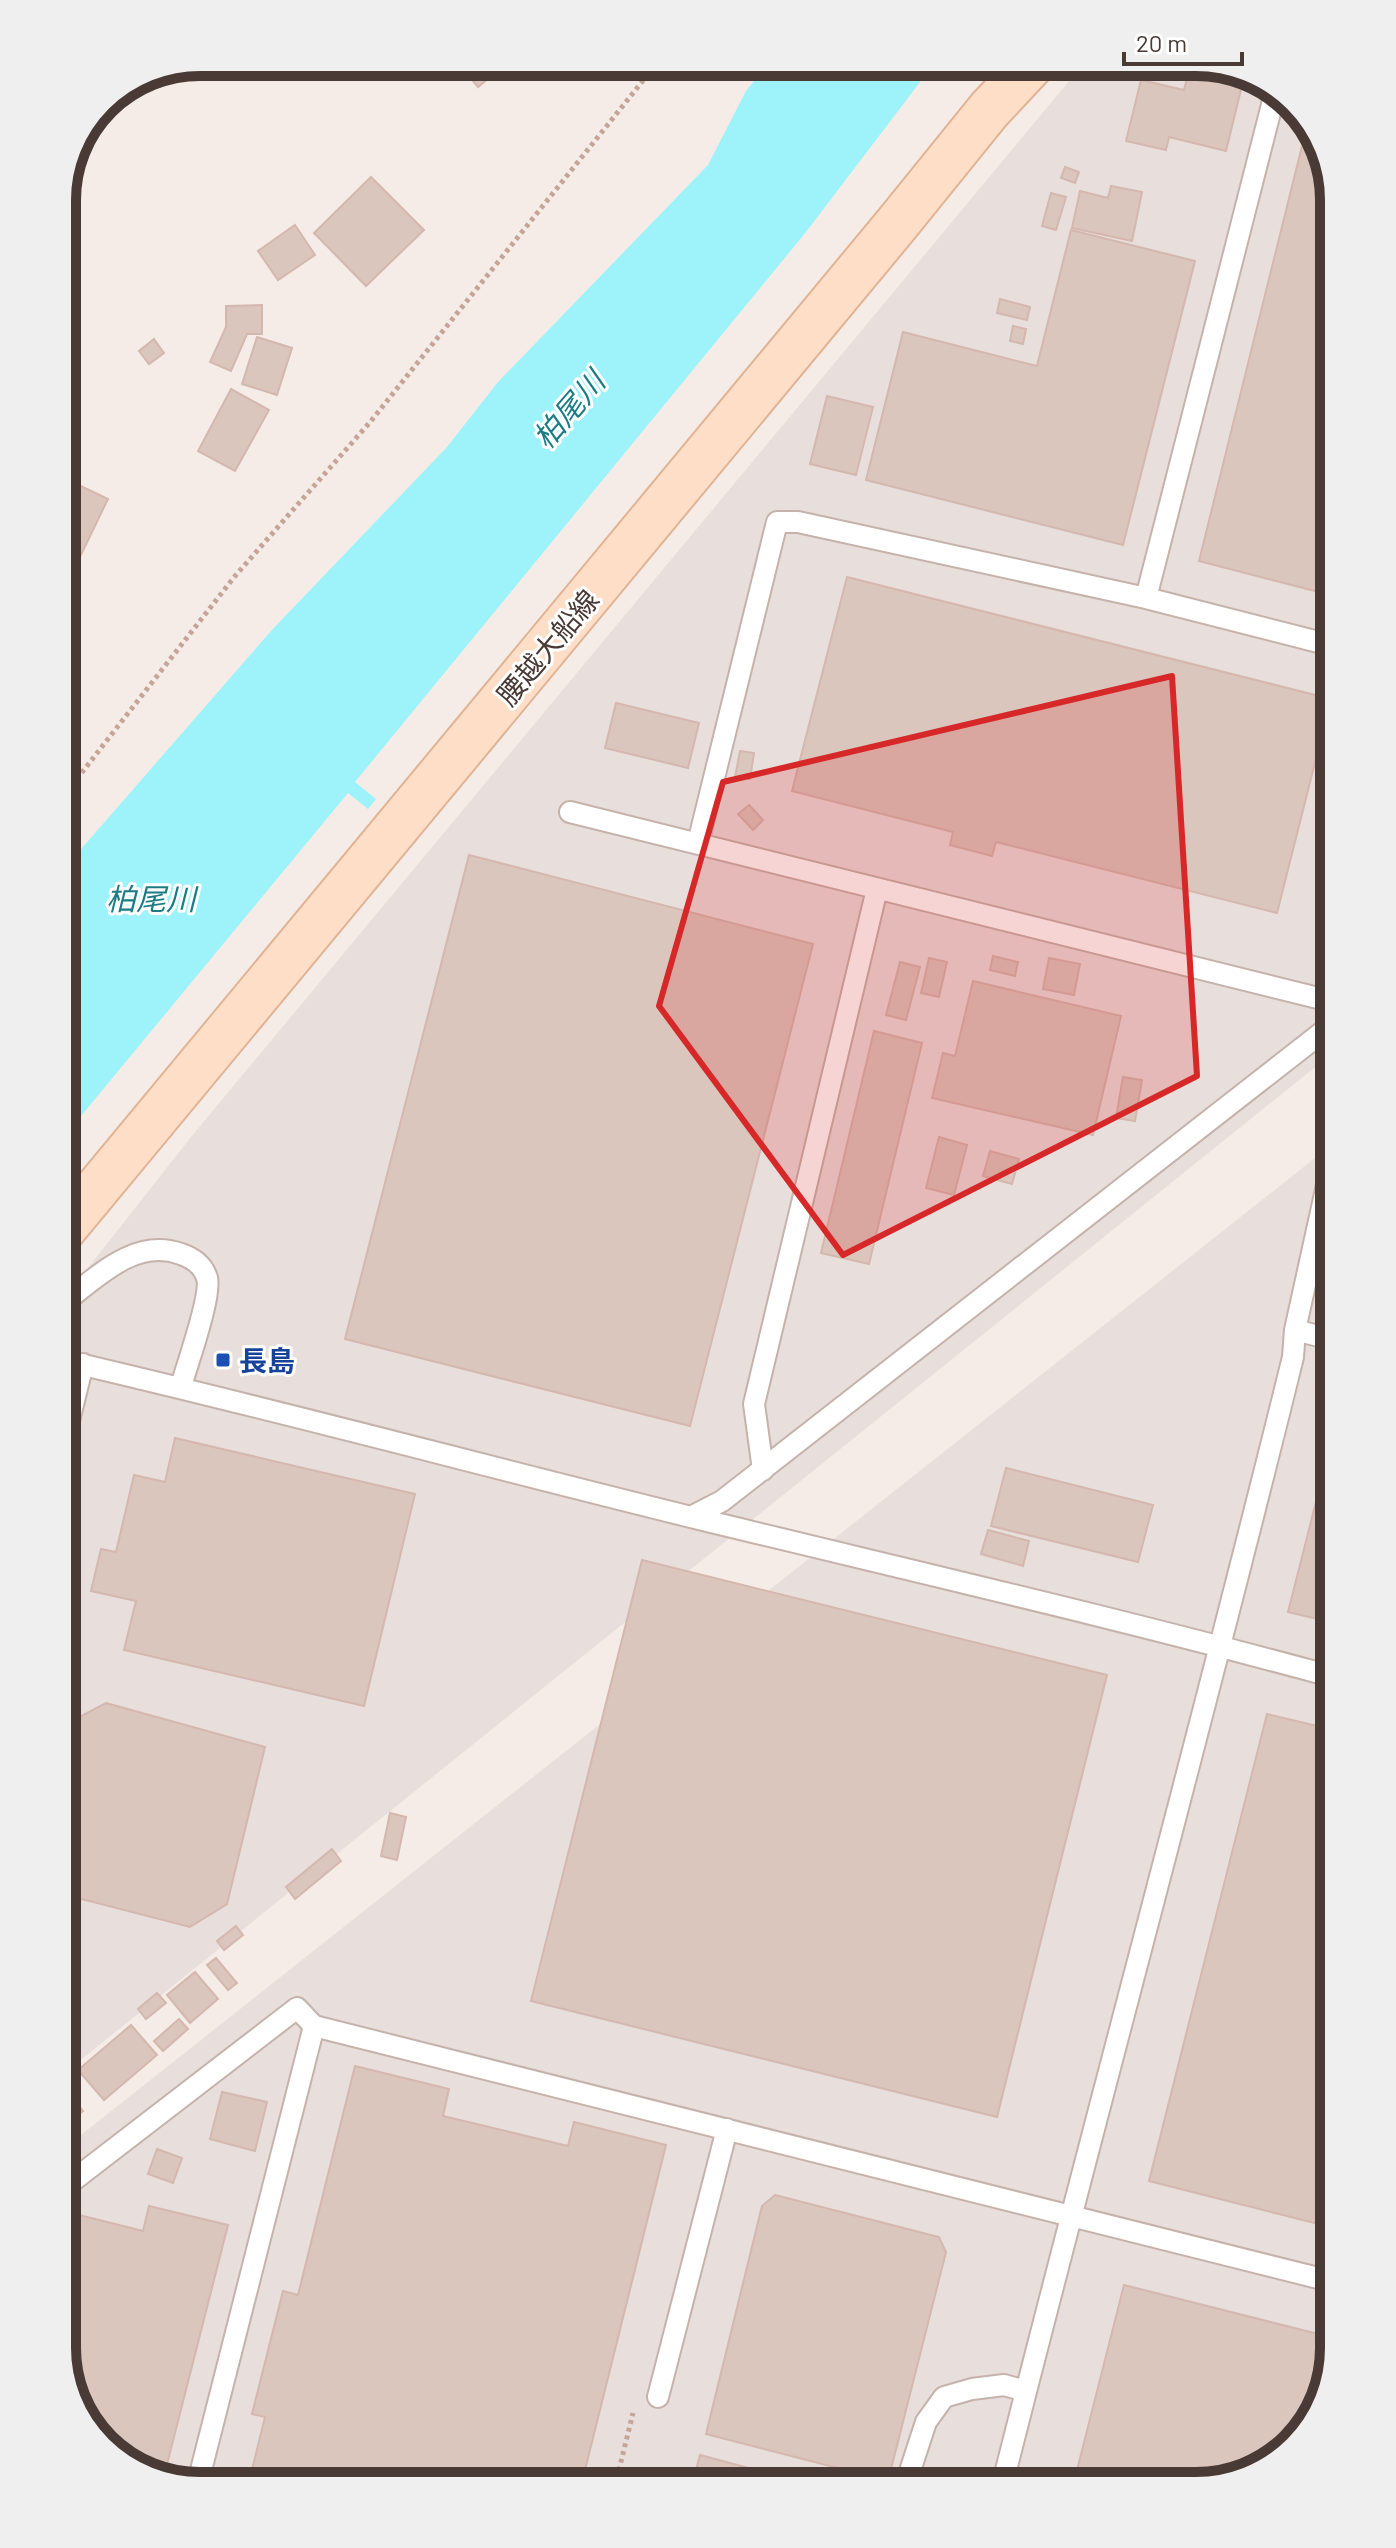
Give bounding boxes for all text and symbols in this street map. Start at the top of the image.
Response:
scale bar [1124,16,1242,66]
text: 20 m [1136,28,1187,57]
water label: 柏尾川 [525,361,613,455]
street label: 腰越大船線 [489,582,605,712]
water label: 柏尾川 [106,880,199,916]
place label: 長島 [239,1343,295,1377]
marker: 長島 [214,1351,232,1369]

